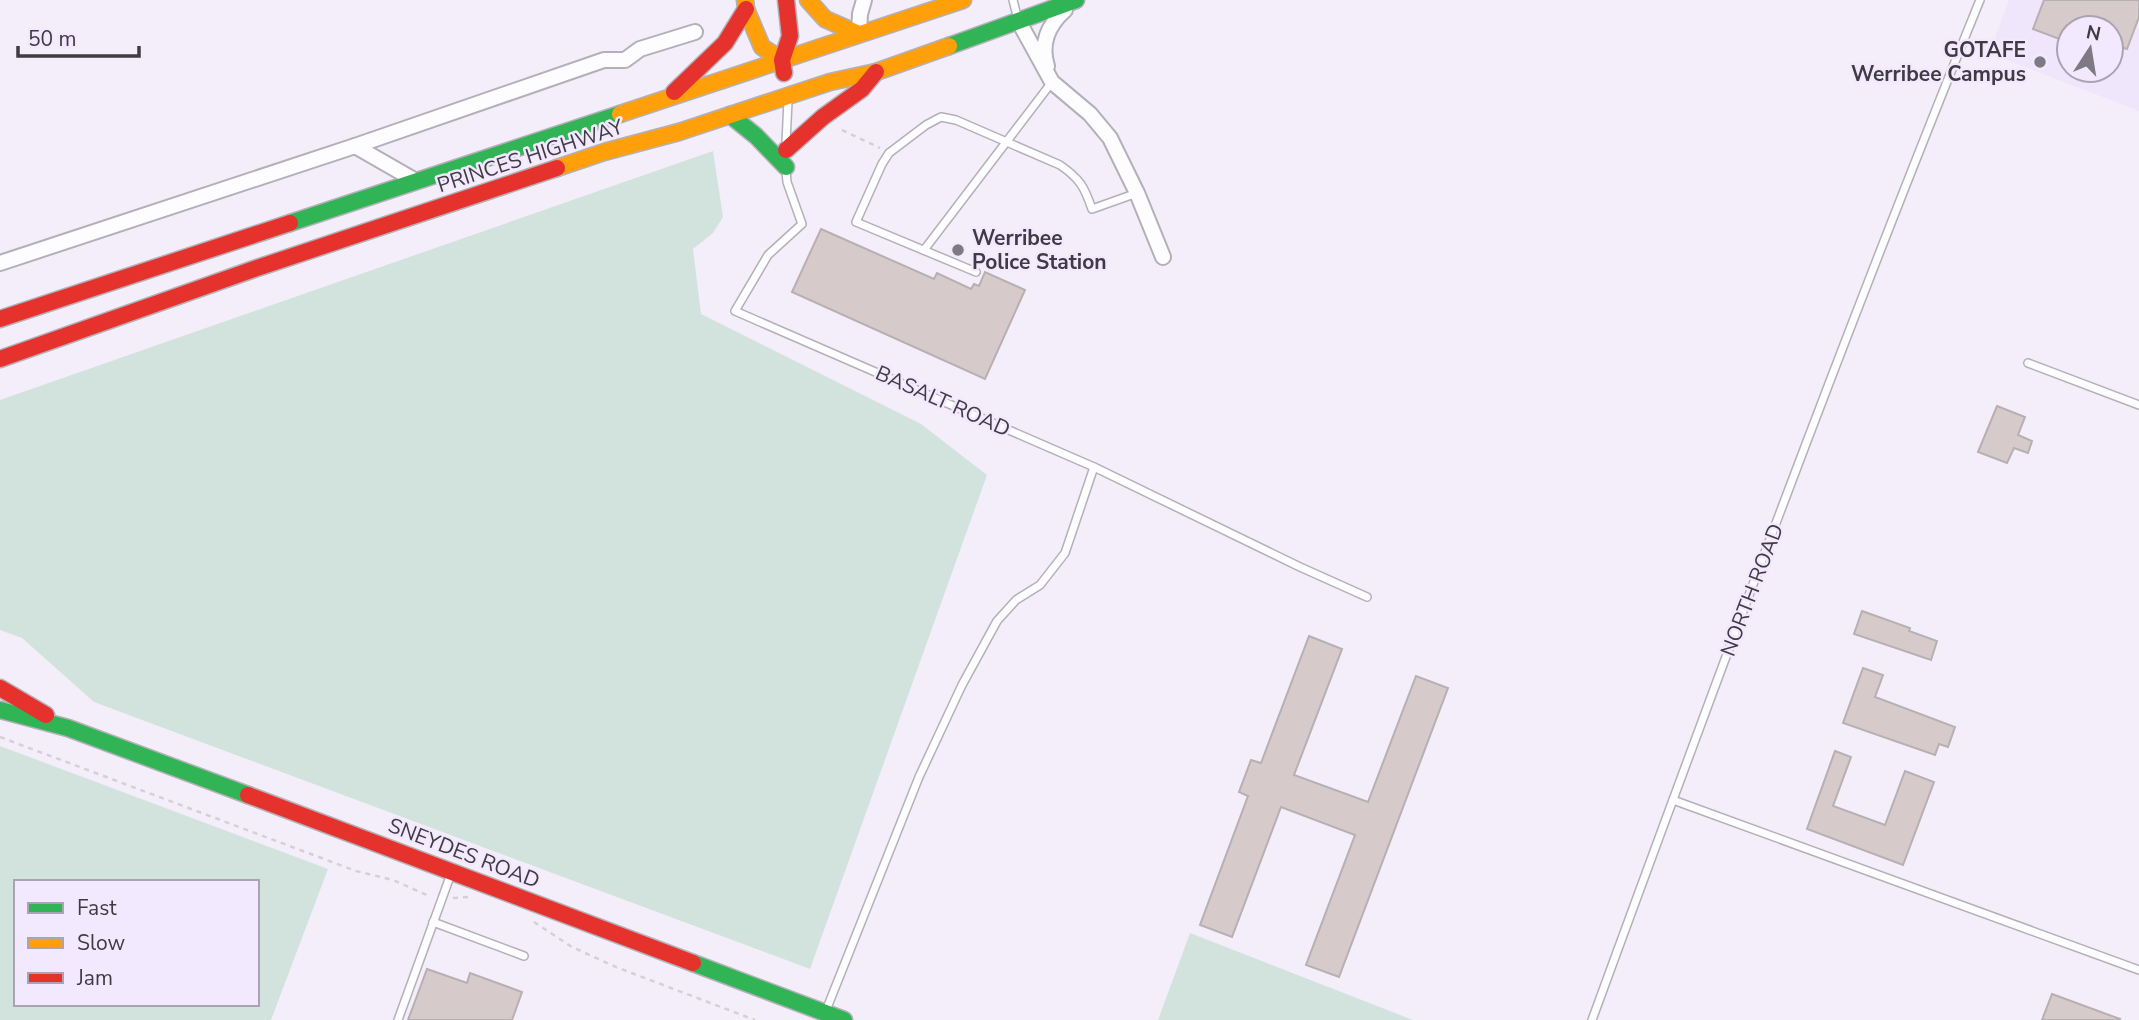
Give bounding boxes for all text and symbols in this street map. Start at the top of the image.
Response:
scale bar [18,14,138,58]
north arrow [2055,14,2125,84]
text: N [2084,19,2103,48]
text: 50 m [28,25,77,53]
place label: GOTAFE Werribee Campus [1851,36,2026,88]
marker: GOTAFE Werribee Campus [2032,54,2048,70]
street label: PRINCES HIGHWAY [434,113,627,199]
place label: Werribee Police Station [972,224,1107,276]
marker: Werribee Police Station [950,242,966,258]
street label: BASALT ROAD [871,359,1015,443]
street label: NORTH ROAD [1714,520,1790,660]
street label: SNEYDES ROAD [384,811,544,895]
legend [14,880,259,1006]
text: Fast [77,894,117,922]
text: Slow [77,929,126,957]
text: Jam [76,964,113,992]

